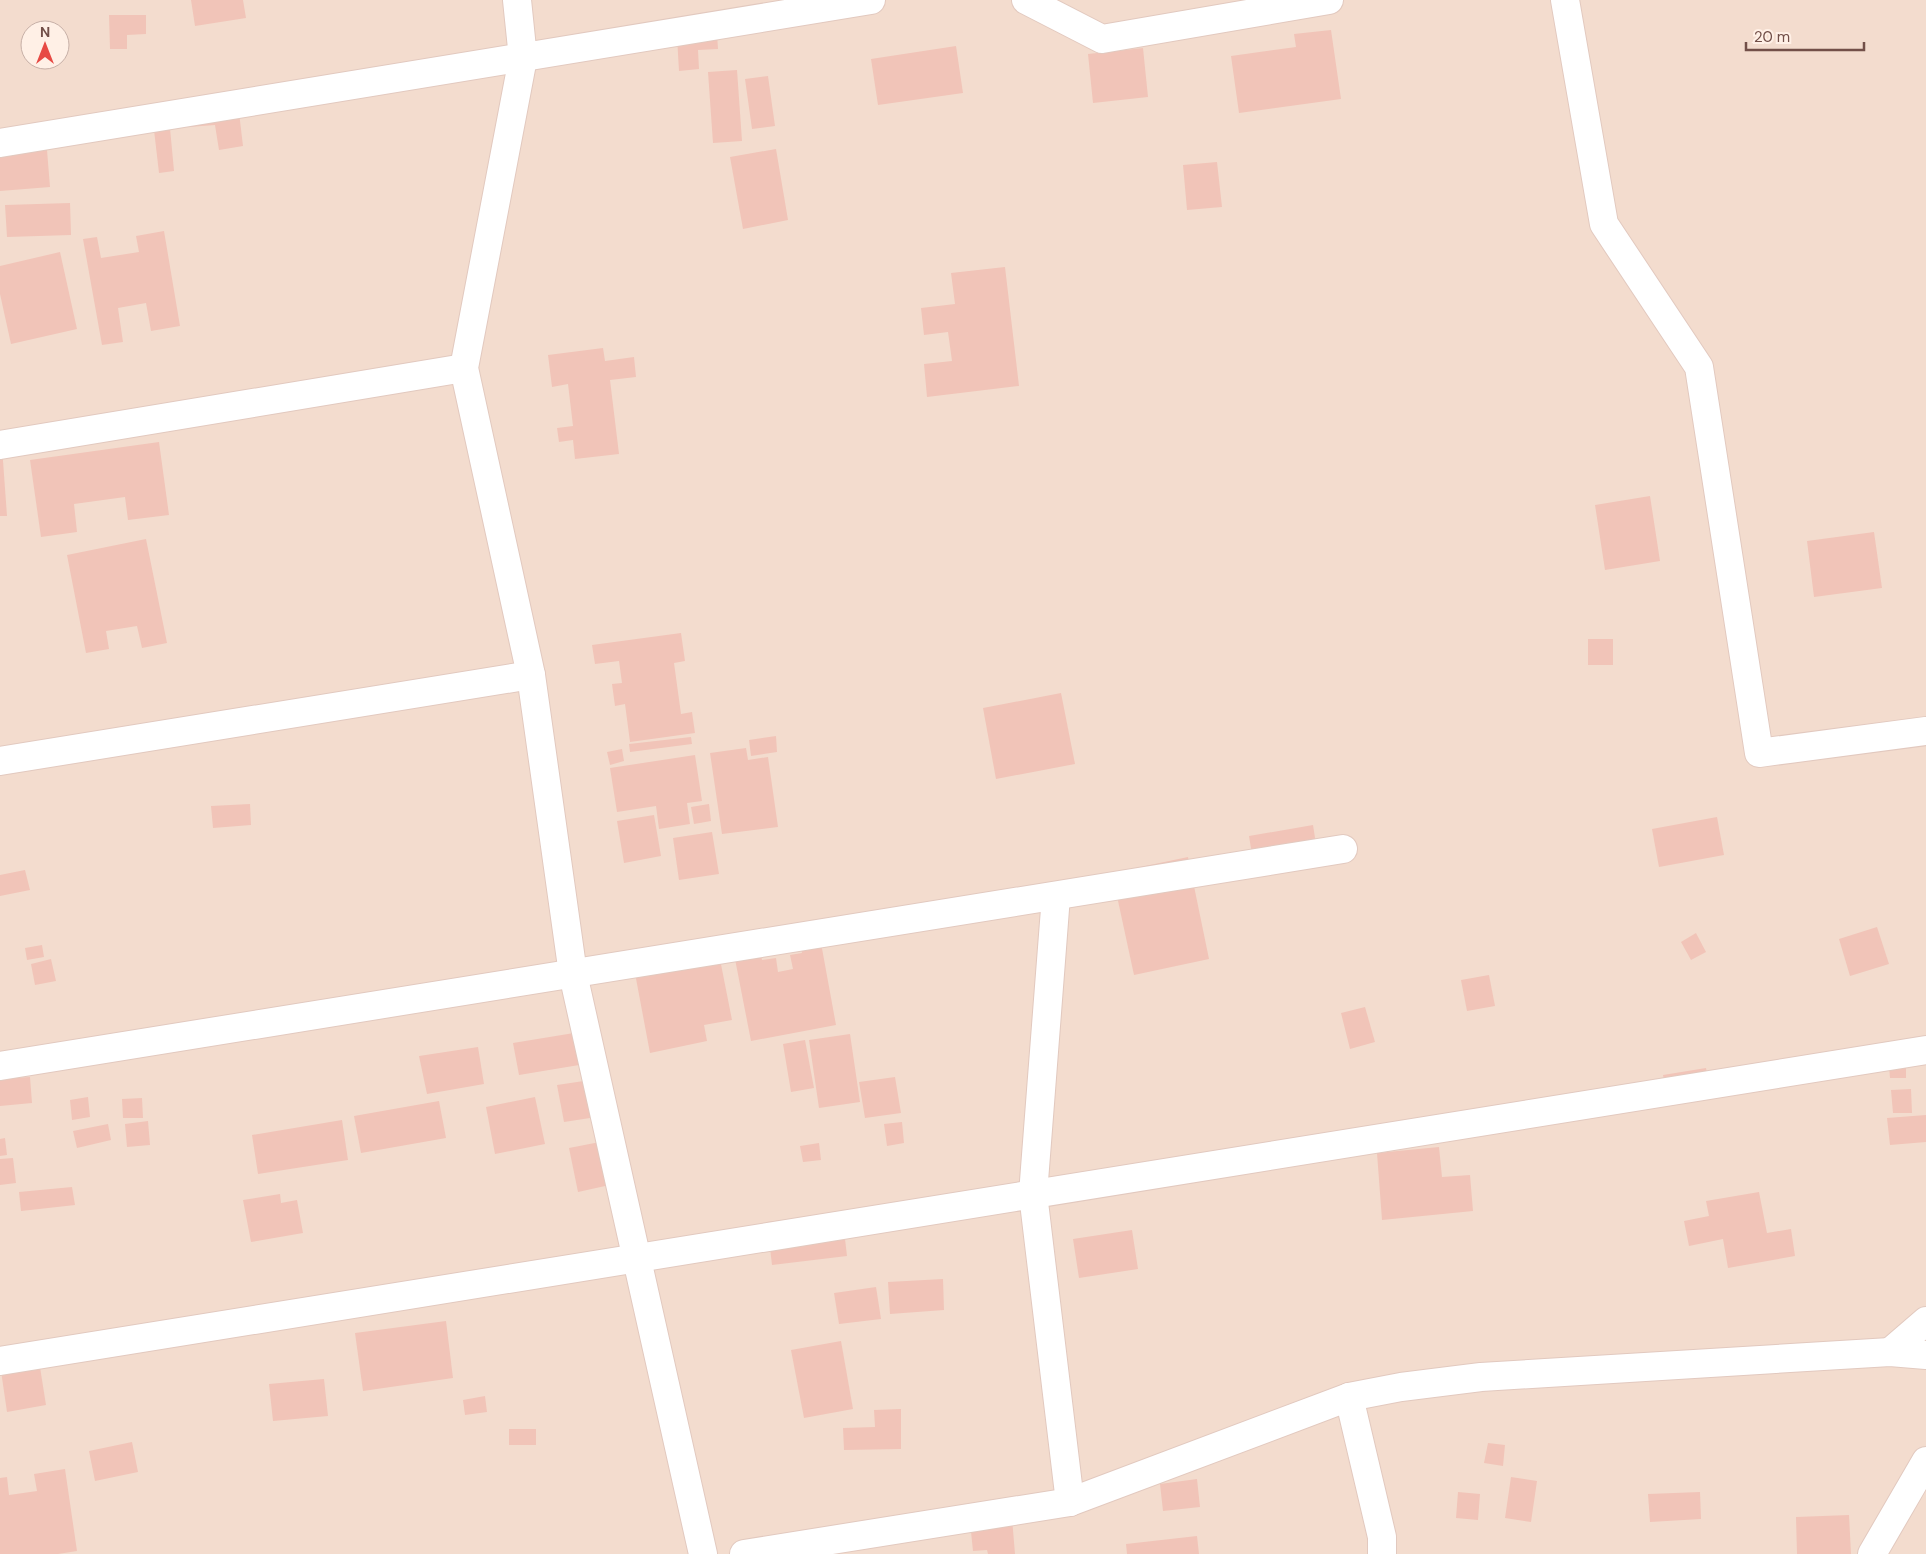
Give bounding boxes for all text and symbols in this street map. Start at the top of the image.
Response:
north arrow [20,20,70,70]
scale bar [1746,20,1864,52]
text: N [40,23,50,41]
text: 20 m [1754,27,1790,47]

